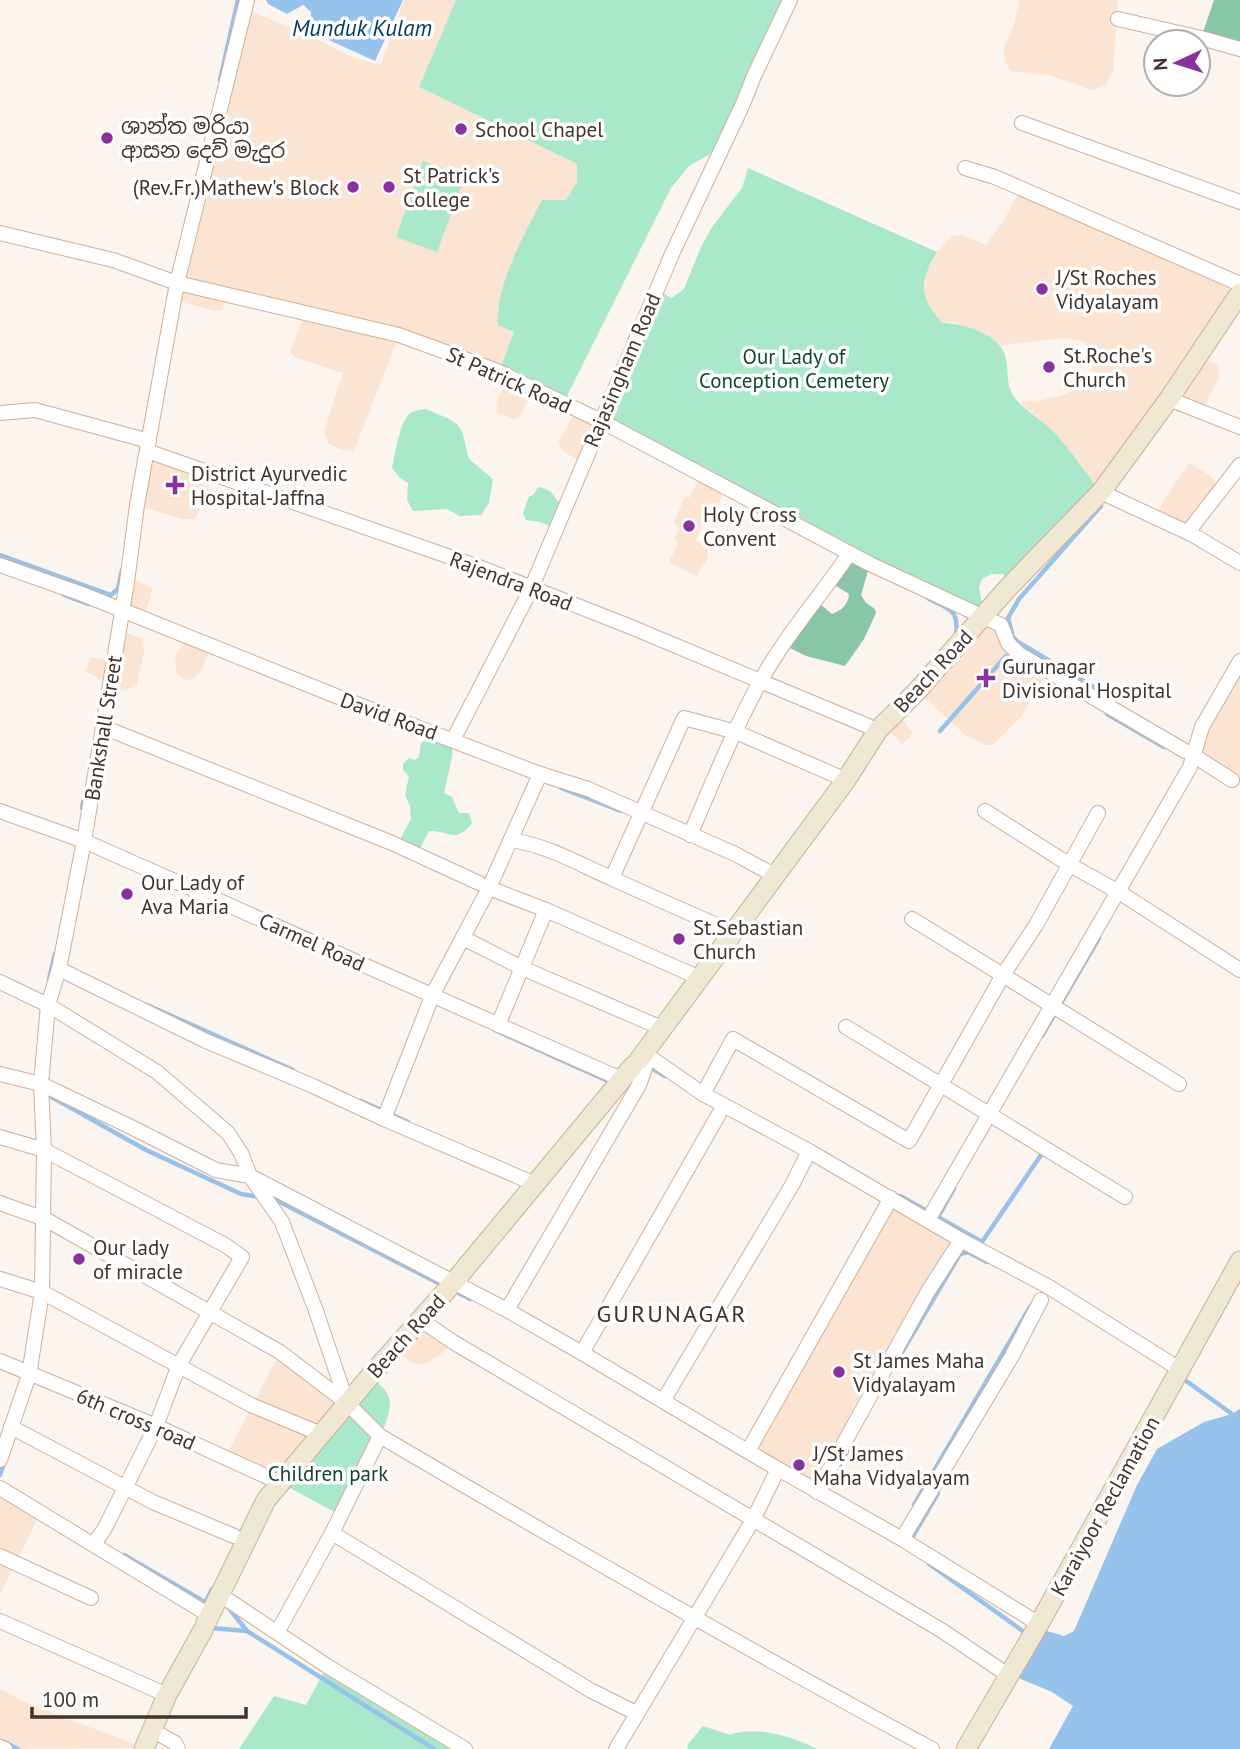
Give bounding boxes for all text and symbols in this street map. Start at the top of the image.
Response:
water label: Munduk Kulam [292,13,432,42]
north arrow [1142,28,1212,98]
text: N [1148,57,1172,71]
place label: ශාන්ත මරියා ආසන දෙව් මැදුර [121,113,285,164]
place label: School Chapel [475,116,603,143]
marker: School Chapel [453,121,469,137]
marker: ශාන්ත මරියා ආසන දෙව් මැදුර [99,130,115,146]
place label: St Patrick's College [403,162,500,213]
place label: (Rev.Fr.)Mathew's Block [133,174,339,201]
marker: (Rev.Fr.)Mathew's Block [345,179,361,195]
marker: St Patrick's College [381,179,397,195]
place label: J/St Roches Vidyalayam [1055,264,1159,315]
marker: J/St Roches Vidyalayam [1034,281,1050,297]
street label: Rajasingham Road [577,289,667,451]
street label: St Patrick Road [442,340,576,420]
place label: St.Roche's Church [1063,342,1152,393]
park label: Our Lady of Conception Cemetery [699,343,889,394]
marker: St.Roche's Church [1041,359,1057,375]
place label: District Ayurvedic Hospital-Jaffna [191,460,347,511]
marker: District Ayurvedic Hospital-Jaffna [165,475,185,495]
place label: Holy Cross Convent [703,501,797,552]
marker: Holy Cross Convent [681,518,697,534]
street label: Rajendra Road [446,545,576,617]
street label: Beach Road [888,624,978,718]
place label: Gurunagar Divisional Hospital [1002,653,1171,704]
street label: Bankshall Street [78,654,128,802]
marker: Gurunagar Divisional Hospital [976,668,996,688]
street label: David Road [337,686,441,746]
place label: Our Lady of Ava Maria [141,869,245,920]
marker: Our Lady of Ava Maria [119,886,135,902]
street label: Carmel Road [255,907,369,977]
place label: St.Sebastian Church [693,914,803,965]
marker: St.Sebastian Church [671,931,687,947]
place label: Our lady of miracle [93,1234,183,1285]
marker: Our lady of miracle [71,1251,87,1267]
street label: Beach Road [361,1288,451,1384]
district label: GURUNAGAR [597,1298,747,1329]
place label: St James Maha Vidyalayam [852,1347,985,1398]
marker: St James Maha Vidyalayam [831,1364,847,1380]
street label: 6th cross road [72,1382,200,1456]
street label: Karaiyoor Reclamation [1044,1411,1166,1601]
place label: J/St James Maha Vidyalayam [812,1440,970,1491]
marker: J/St James Maha Vidyalayam [791,1457,807,1473]
park label: Children park [268,1460,388,1487]
scale bar [32,1676,245,1720]
text: 100 m [42,1686,99,1713]

